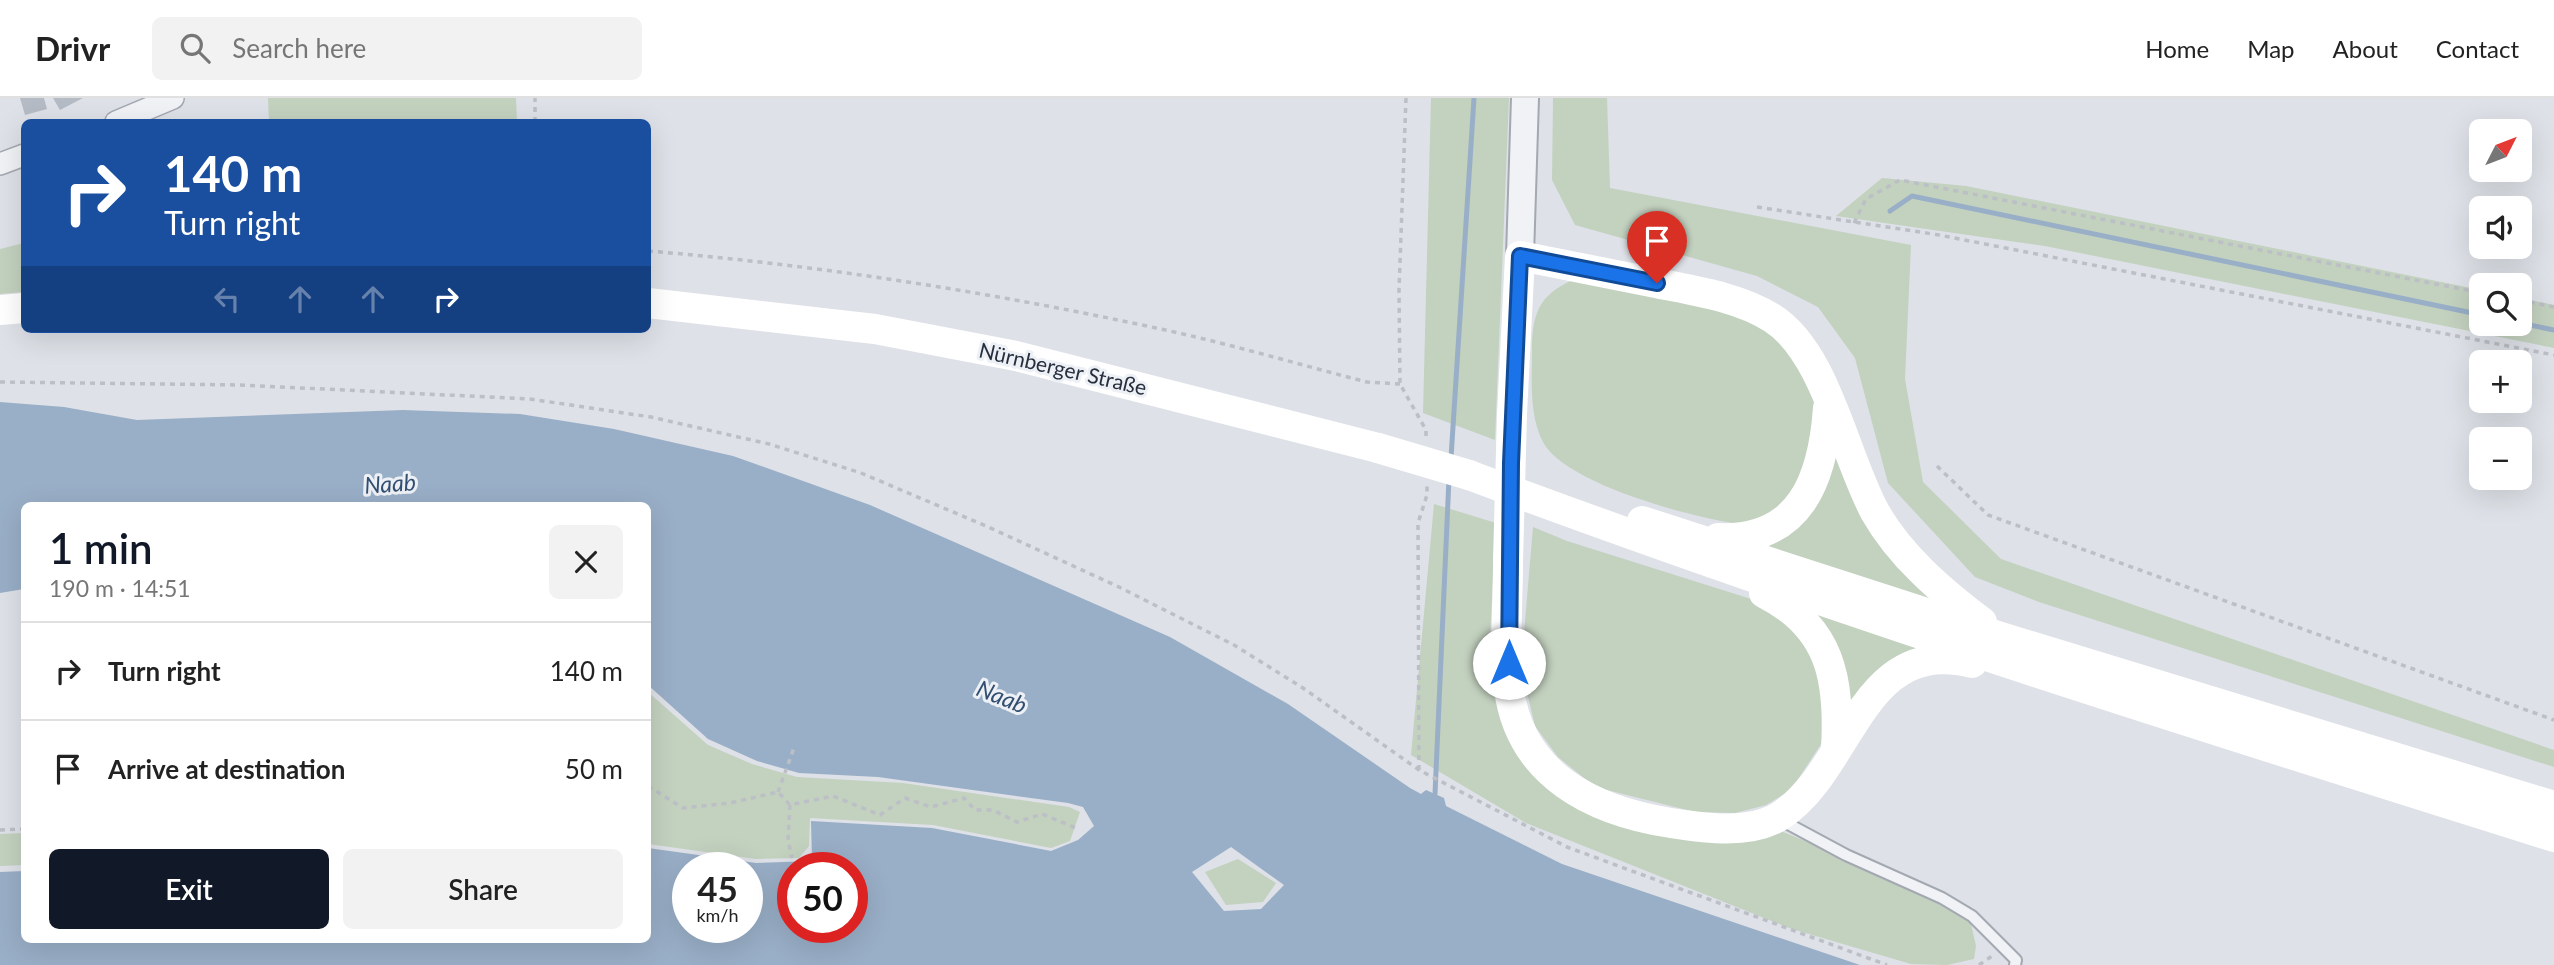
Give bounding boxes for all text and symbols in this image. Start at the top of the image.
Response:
search box [152,17,642,80]
text: Drivr [35,28,110,68]
icon: search [176,29,214,67]
text: Search here [232,32,366,64]
text: Home [2145,34,2209,63]
text: Map [2247,34,2295,63]
text: About [2333,34,2398,63]
text: Contact [2436,34,2519,63]
north arrow [2469,119,2532,182]
map controls [2469,119,2532,490]
text: 140 m [164,144,302,202]
icon: right [49,147,140,238]
button: sound [2469,196,2532,259]
text: Turn right [164,203,300,242]
pin [1627,211,1687,283]
icon: arrive [1638,222,1676,260]
button: search [2469,273,2532,336]
icon: left [208,280,246,318]
icon: ahead [281,280,319,318]
icon: ahead [354,280,392,318]
icon: right [427,280,465,318]
street label: Nürnberger Straße [977,337,1149,399]
button: + [2469,350,2532,413]
button: − [2469,427,2532,490]
water label: Naab [363,467,417,499]
text: 1 min [49,523,153,573]
button: close [549,525,623,599]
text: 190 m · 14:51 [49,574,191,602]
position arrow [1472,626,1546,700]
icon: right [49,652,87,690]
text: Turn right [108,655,221,687]
text: 140 m [550,655,623,687]
water label: Naab [973,673,1031,719]
icon: arrive [49,750,87,788]
text: Arrive at destination [108,753,345,785]
text: 50 m [565,753,623,785]
button: Exit [49,849,329,929]
button: Share [343,849,623,929]
speed limit sign: 50 [777,852,868,943]
text: 45 [697,867,738,909]
text: km/h [696,904,739,926]

